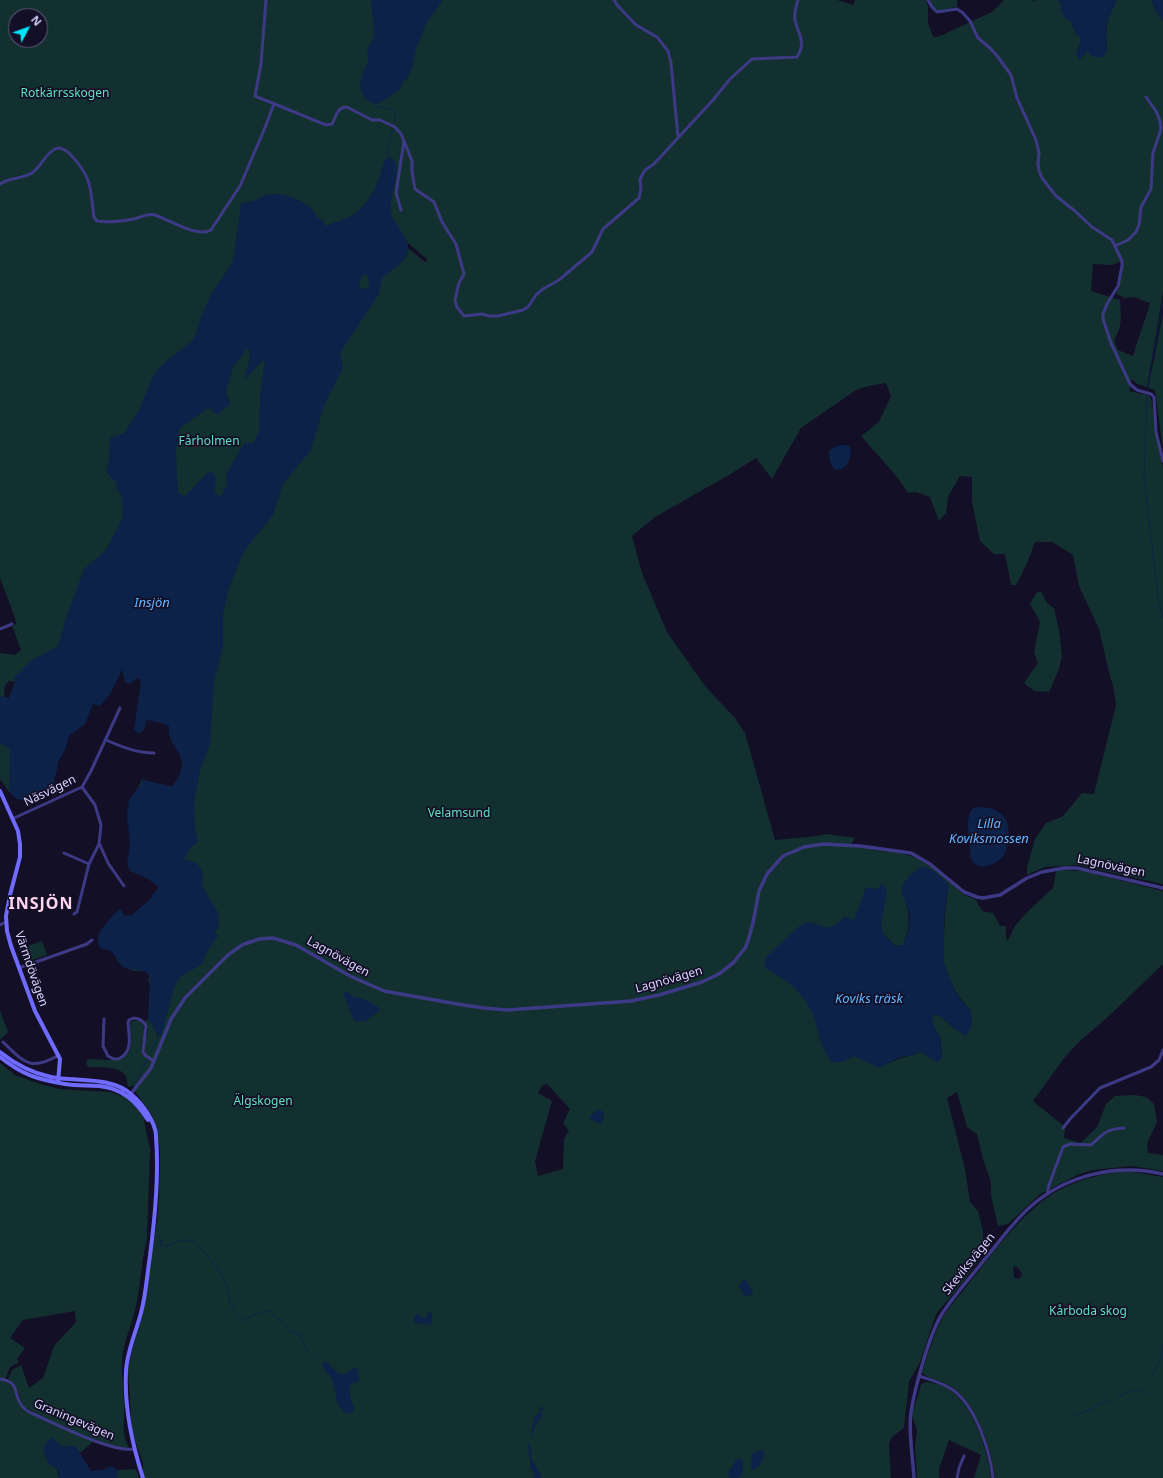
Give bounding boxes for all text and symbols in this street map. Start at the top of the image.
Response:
north arrow [8,8,48,48]
text: N [28,12,45,29]
park label: Rotkärrsskogen [21,87,109,101]
park label: Fårholmen [178,435,240,449]
water label: Insjön [134,595,170,611]
street label: Näsvägen [22,772,78,810]
park label: Velamsund [428,807,490,821]
water label: Lilla Koviksmossen [949,816,1029,847]
street label: Lagnövägen [1076,852,1146,880]
district label: INSJÖN [8,894,74,914]
street label: Värmdövägen [11,929,51,1009]
street label: Lagnövägen [304,934,372,980]
street label: Lagnövägen [634,964,704,996]
water label: Koviks träsk [835,991,903,1007]
park label: Älgskogen [233,1095,293,1109]
street label: Skeviksvägen [940,1230,998,1298]
park label: Kårboda skog [1049,1305,1127,1319]
street label: Graningevägen [31,1396,117,1444]

